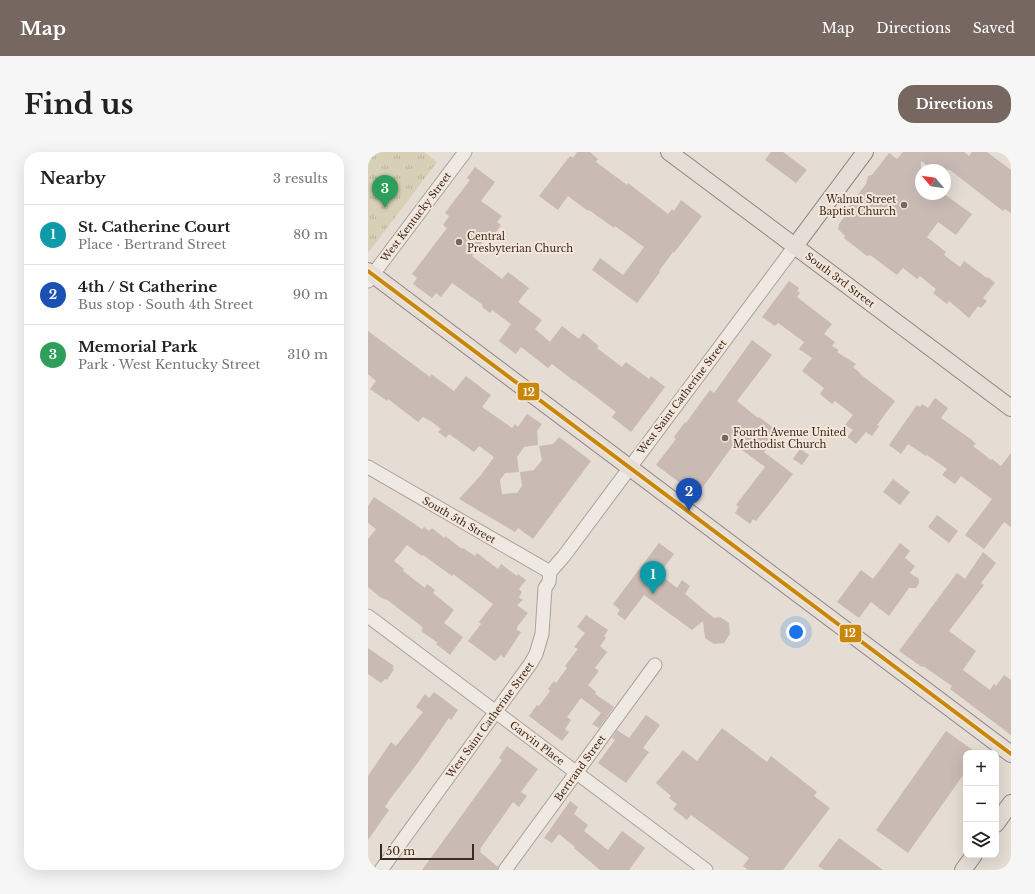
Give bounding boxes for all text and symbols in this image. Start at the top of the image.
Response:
text: Map [20,17,66,40]
text: Map [822,19,854,37]
text: Directions [876,19,951,37]
text: Saved [973,19,1015,37]
button: Directions [898,85,1011,123]
text: Find us [24,87,134,122]
north arrow [915,164,951,200]
text: Nearby [40,168,106,189]
street label: West Kentucky Street [377,169,454,265]
text: 3 results [273,170,328,187]
pin: 3 [372,175,398,208]
place label: Walnut Street Baptist Church [819,193,896,218]
marker: Walnut Street Baptist Church [899,200,909,210]
text: St. Catherine Court [78,217,230,236]
text: 1 [50,226,56,243]
text: 80 m [293,226,328,243]
place label: Central Presbyterian Church [467,230,573,255]
text: Place · Bertrand Street [78,236,226,253]
marker: Central Presbyterian Church [454,237,464,247]
street label: South 3rd Street [803,250,878,311]
text: 4th / St Catherine [78,277,217,296]
text: 2 [49,286,57,303]
text: 90 m [293,286,328,303]
text: Bus stop · South 4th Street [78,296,253,313]
text: Memorial Park [78,337,198,356]
street label: West Saint Catherine Street [634,337,730,458]
text: 3 [49,346,57,363]
text: 310 m [287,346,328,363]
text: Park · West Kentucky Street [78,356,261,373]
line badge: 12 [517,382,540,401]
text: 12 [523,385,535,399]
place label: Fourth Avenue United Methodist Church [733,426,846,451]
marker: Fourth Avenue United Methodist Church [720,433,730,443]
pin: 2 [676,478,702,511]
street label: South 5th Street [420,494,498,546]
pin: 1 [640,561,666,594]
your location [786,622,806,642]
line badge: 12 [839,624,862,643]
text: 12 [844,626,856,640]
street label: West Saint Catherine Street [443,659,537,781]
street label: Garvin Place [507,718,567,768]
street label: Bertrand Street [552,732,609,804]
map controls [963,750,999,858]
button: + [963,750,999,786]
button: − [963,786,999,822]
button: layers [963,822,999,858]
scale bar [380,842,474,861]
text: 50 m [386,844,415,858]

